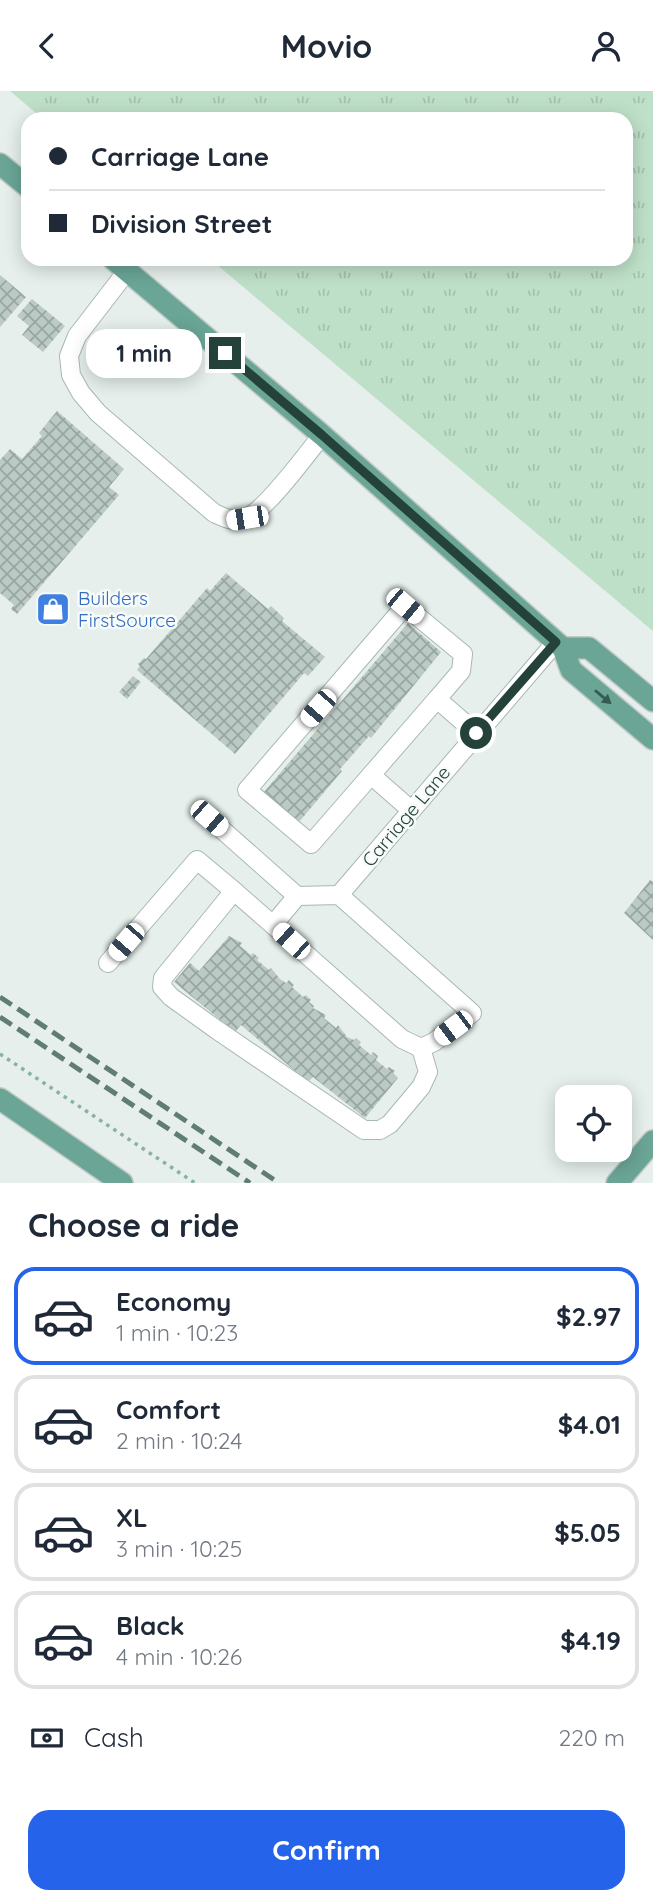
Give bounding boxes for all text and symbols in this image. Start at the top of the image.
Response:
text: Movio [281,26,372,66]
icon: back [28,27,66,65]
icon: person [587,27,625,65]
text: Carriage Lane [91,140,269,173]
text: Division Street [91,207,272,240]
callout: 1 min [85,329,201,377]
route end [209,337,241,369]
text: 1 min [116,339,172,368]
car [225,504,270,532]
car [383,584,428,628]
place label: Builders FirstSource [78,586,176,632]
shop icon: Builders FirstSource [34,590,72,628]
car [297,685,340,731]
one-way arrow [594,689,612,705]
route start [460,717,492,749]
street label: Carriage Lane [357,760,455,872]
car [187,796,232,840]
car [105,919,148,965]
car [269,919,314,963]
car [430,1007,477,1049]
map controls [555,1085,632,1162]
button: locate [555,1085,632,1162]
text: Choose a ride [28,1205,240,1245]
icon: car [32,1285,95,1348]
text: Economy [116,1285,231,1318]
text: $2.97 [556,1300,621,1333]
text: 1 min · 10:23 [116,1318,238,1347]
icon: car [32,1393,95,1456]
text: Comfort [116,1393,221,1426]
text: $4.01 [558,1408,621,1441]
text: 2 min · 10:24 [116,1426,242,1455]
icon: car [32,1501,95,1564]
text: XL [116,1501,148,1534]
text: $5.05 [554,1516,621,1549]
text: 3 min · 10:25 [116,1534,242,1563]
icon: car [32,1609,95,1672]
text: Black [116,1609,185,1642]
text: $4.19 [560,1624,621,1657]
text: 4 min · 10:26 [116,1642,242,1671]
icon: cash [28,1719,66,1757]
text: Cash [84,1721,144,1754]
text: 220 m [559,1723,625,1752]
button: Confirm [28,1810,625,1890]

